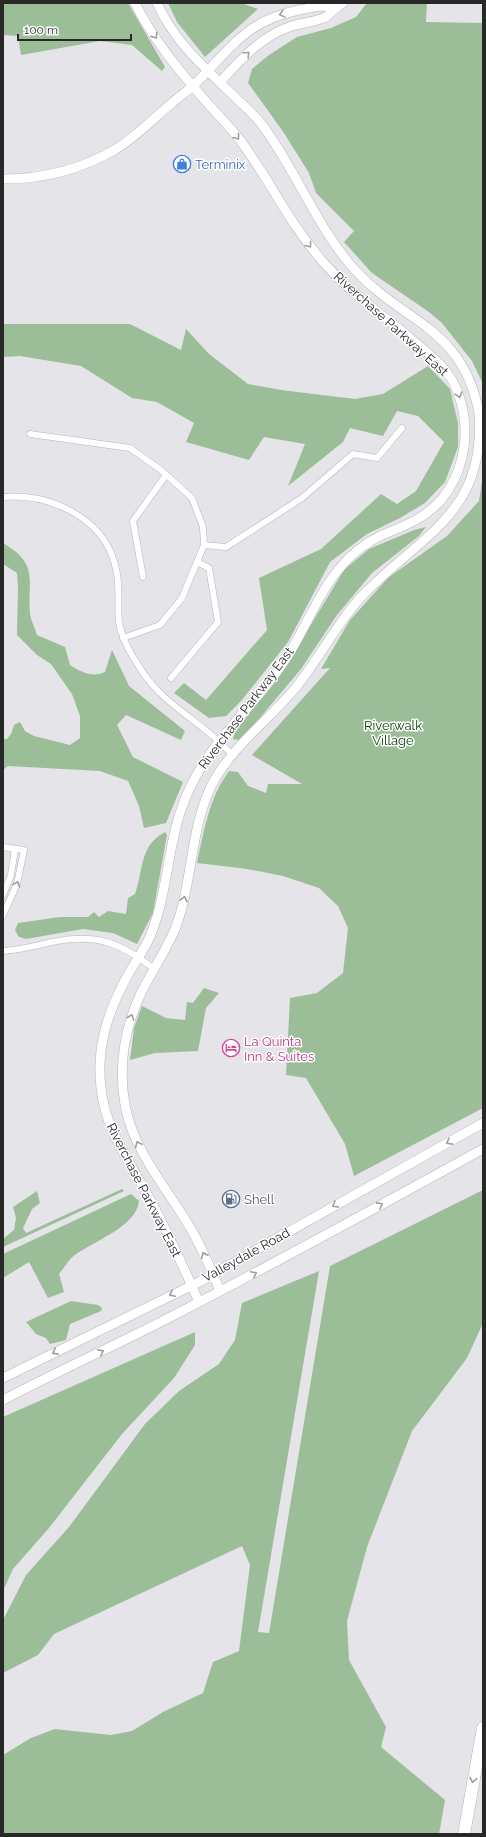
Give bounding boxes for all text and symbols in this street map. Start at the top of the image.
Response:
one-way arrow [279,9,286,18]
scale bar [18,16,131,42]
text: 100 m [24,23,58,37]
one-way arrow [150,32,157,39]
one-way arrow [242,51,250,59]
one-way arrow [233,132,240,139]
shop icon: Terminix [172,154,192,174]
place label: Terminix [195,157,246,172]
one-way arrow [304,240,311,247]
street label: Riverchase Parkway East [331,269,452,380]
one-way arrow [454,391,463,398]
street label: Riverchase Parkway East [195,644,297,772]
park label: Riverwalk Village [364,718,422,748]
one-way arrow [12,880,20,887]
one-way arrow [179,896,187,902]
one-way arrow [127,1014,135,1021]
place label: La Quinta Inn & Suites [244,1034,314,1064]
hotel icon: La Quinta Inn & Suites [221,1038,241,1058]
street label: Riverchase Parkway East [104,1120,185,1260]
one-way arrow [446,1137,453,1144]
one-way arrow [135,1140,143,1148]
fuel station icon: Shell [221,1189,241,1209]
place label: Shell [244,1192,275,1207]
one-way arrow [332,1200,339,1207]
one-way arrow [376,1202,384,1210]
street label: Valleydale Road [200,1225,292,1285]
one-way arrow [201,1252,209,1260]
one-way arrow [250,1271,257,1278]
one-way arrow [169,1289,176,1297]
one-way arrow [52,1347,60,1355]
one-way arrow [96,1349,104,1357]
one-way arrow [470,1777,478,1784]

